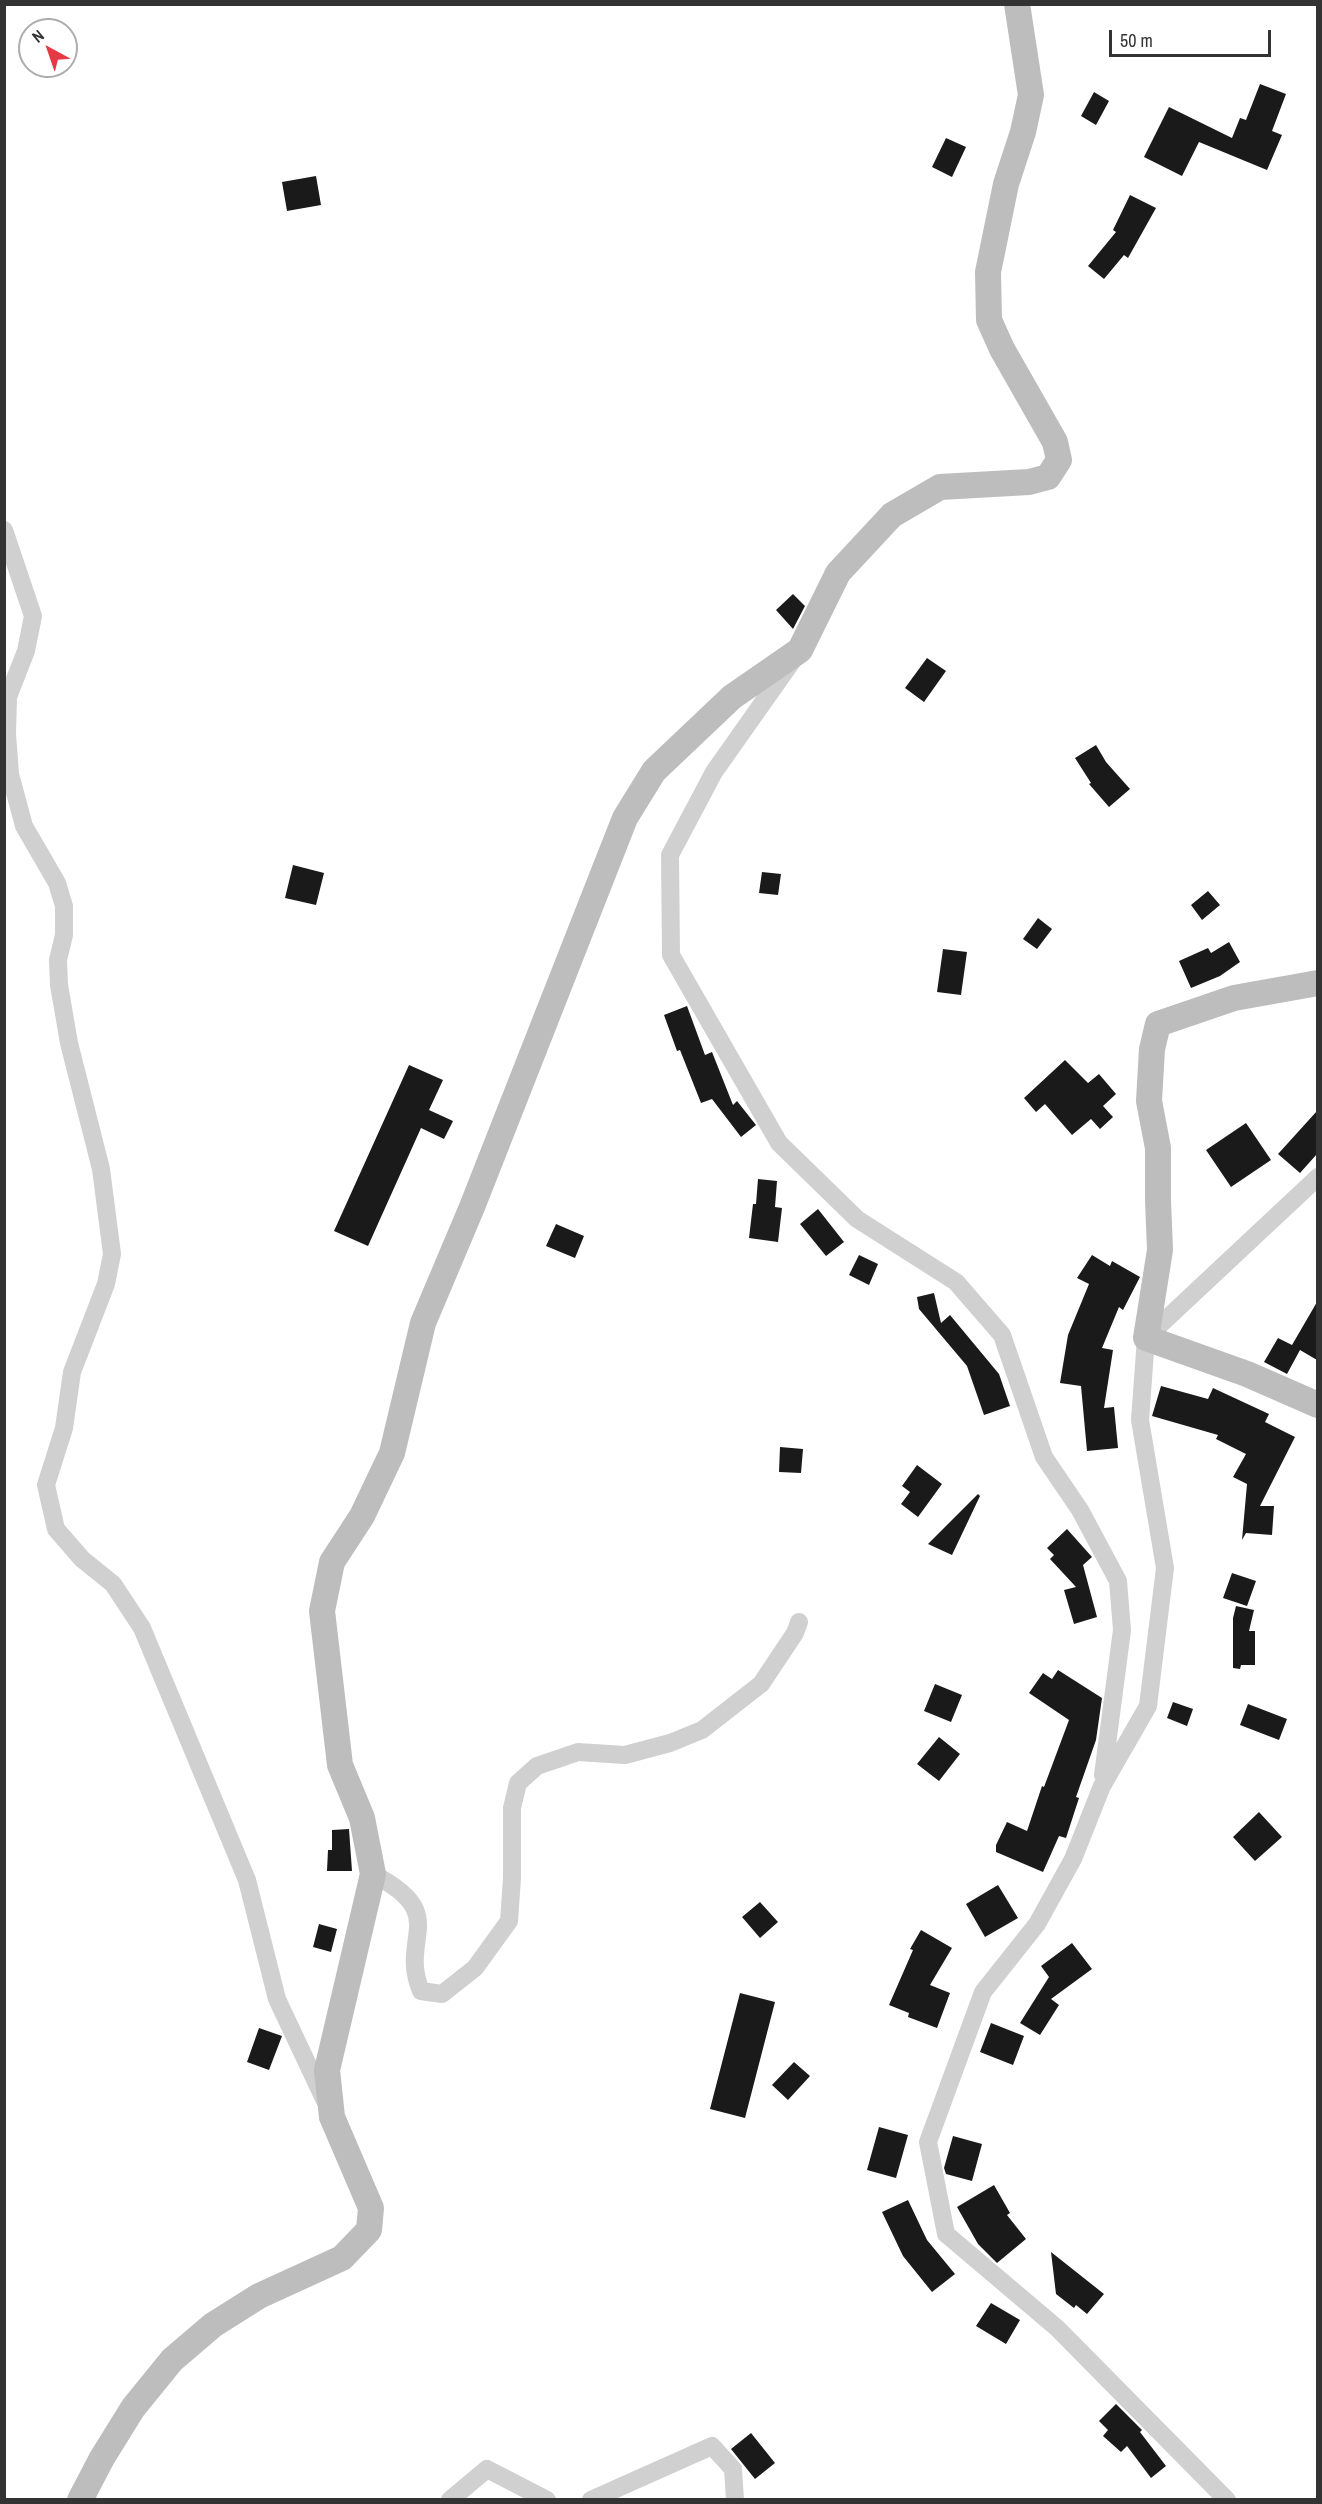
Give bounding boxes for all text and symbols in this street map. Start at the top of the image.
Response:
north arrow [18,18,78,78]
scale bar [1112,18,1274,56]
text: N [27,24,48,47]
text: 50 m [1120,28,1153,53]

